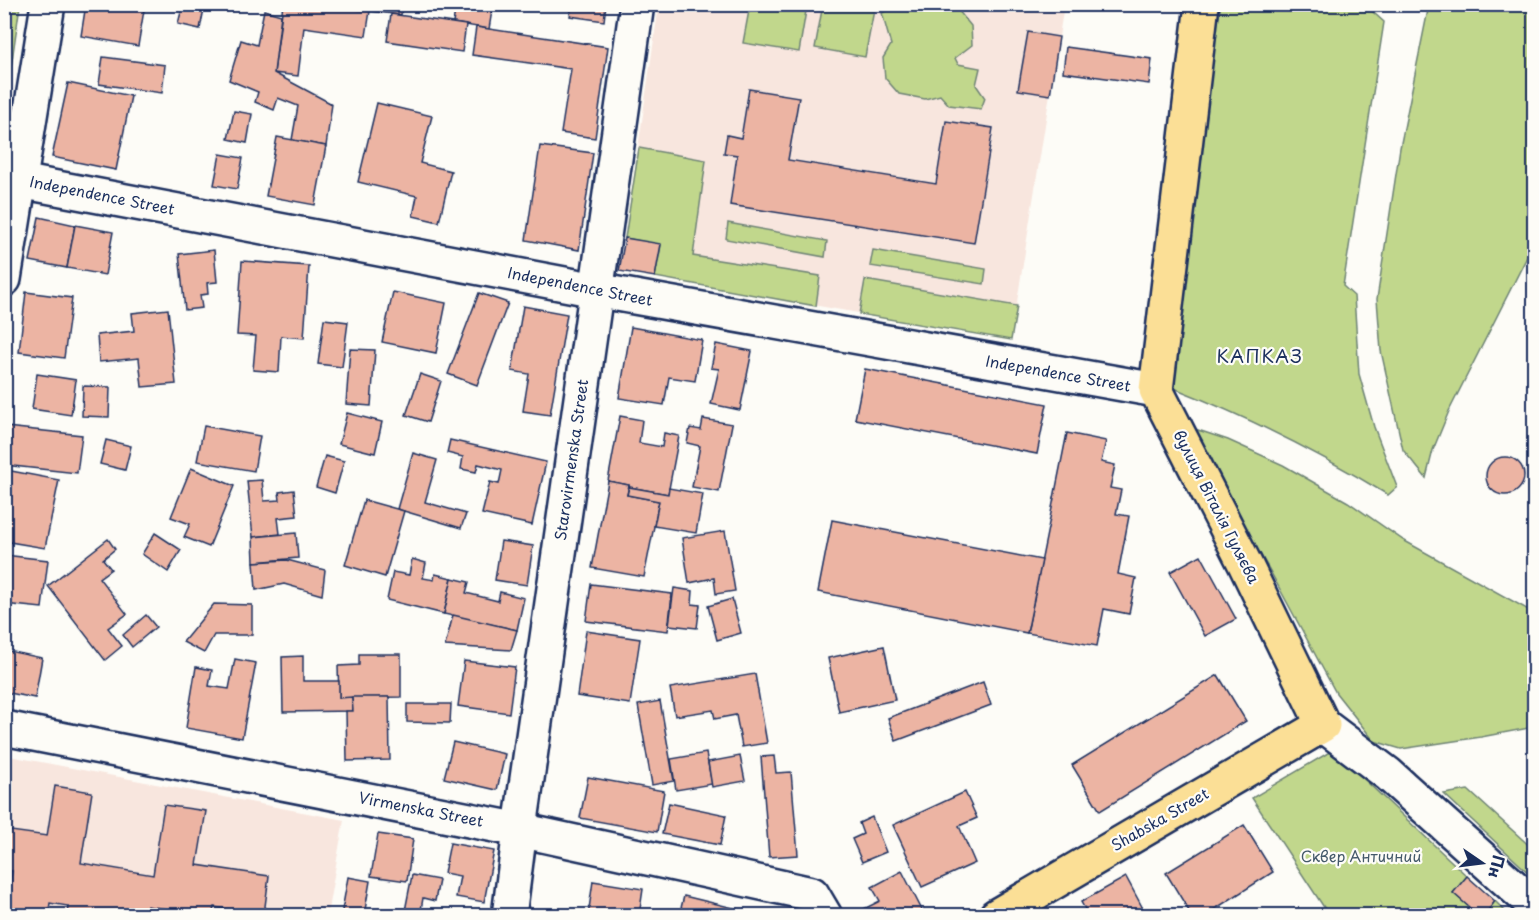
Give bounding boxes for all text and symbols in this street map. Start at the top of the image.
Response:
street label: Independence Street [28,169,177,220]
street label: Independence Street [506,260,655,311]
district label: КАПКАЗ [1217,342,1303,369]
street label: Independence Street [984,348,1133,397]
street label: Starovirmenska Street [548,378,593,542]
street label: вулиця Віталія Гуляєва [1169,426,1266,588]
street label: Shabska Street [1106,781,1213,856]
street label: Virmenska Street [357,785,485,832]
north arrow [1452,833,1512,893]
park label: Сквер Античний [1301,844,1421,867]
text: Пн [1483,853,1512,881]

